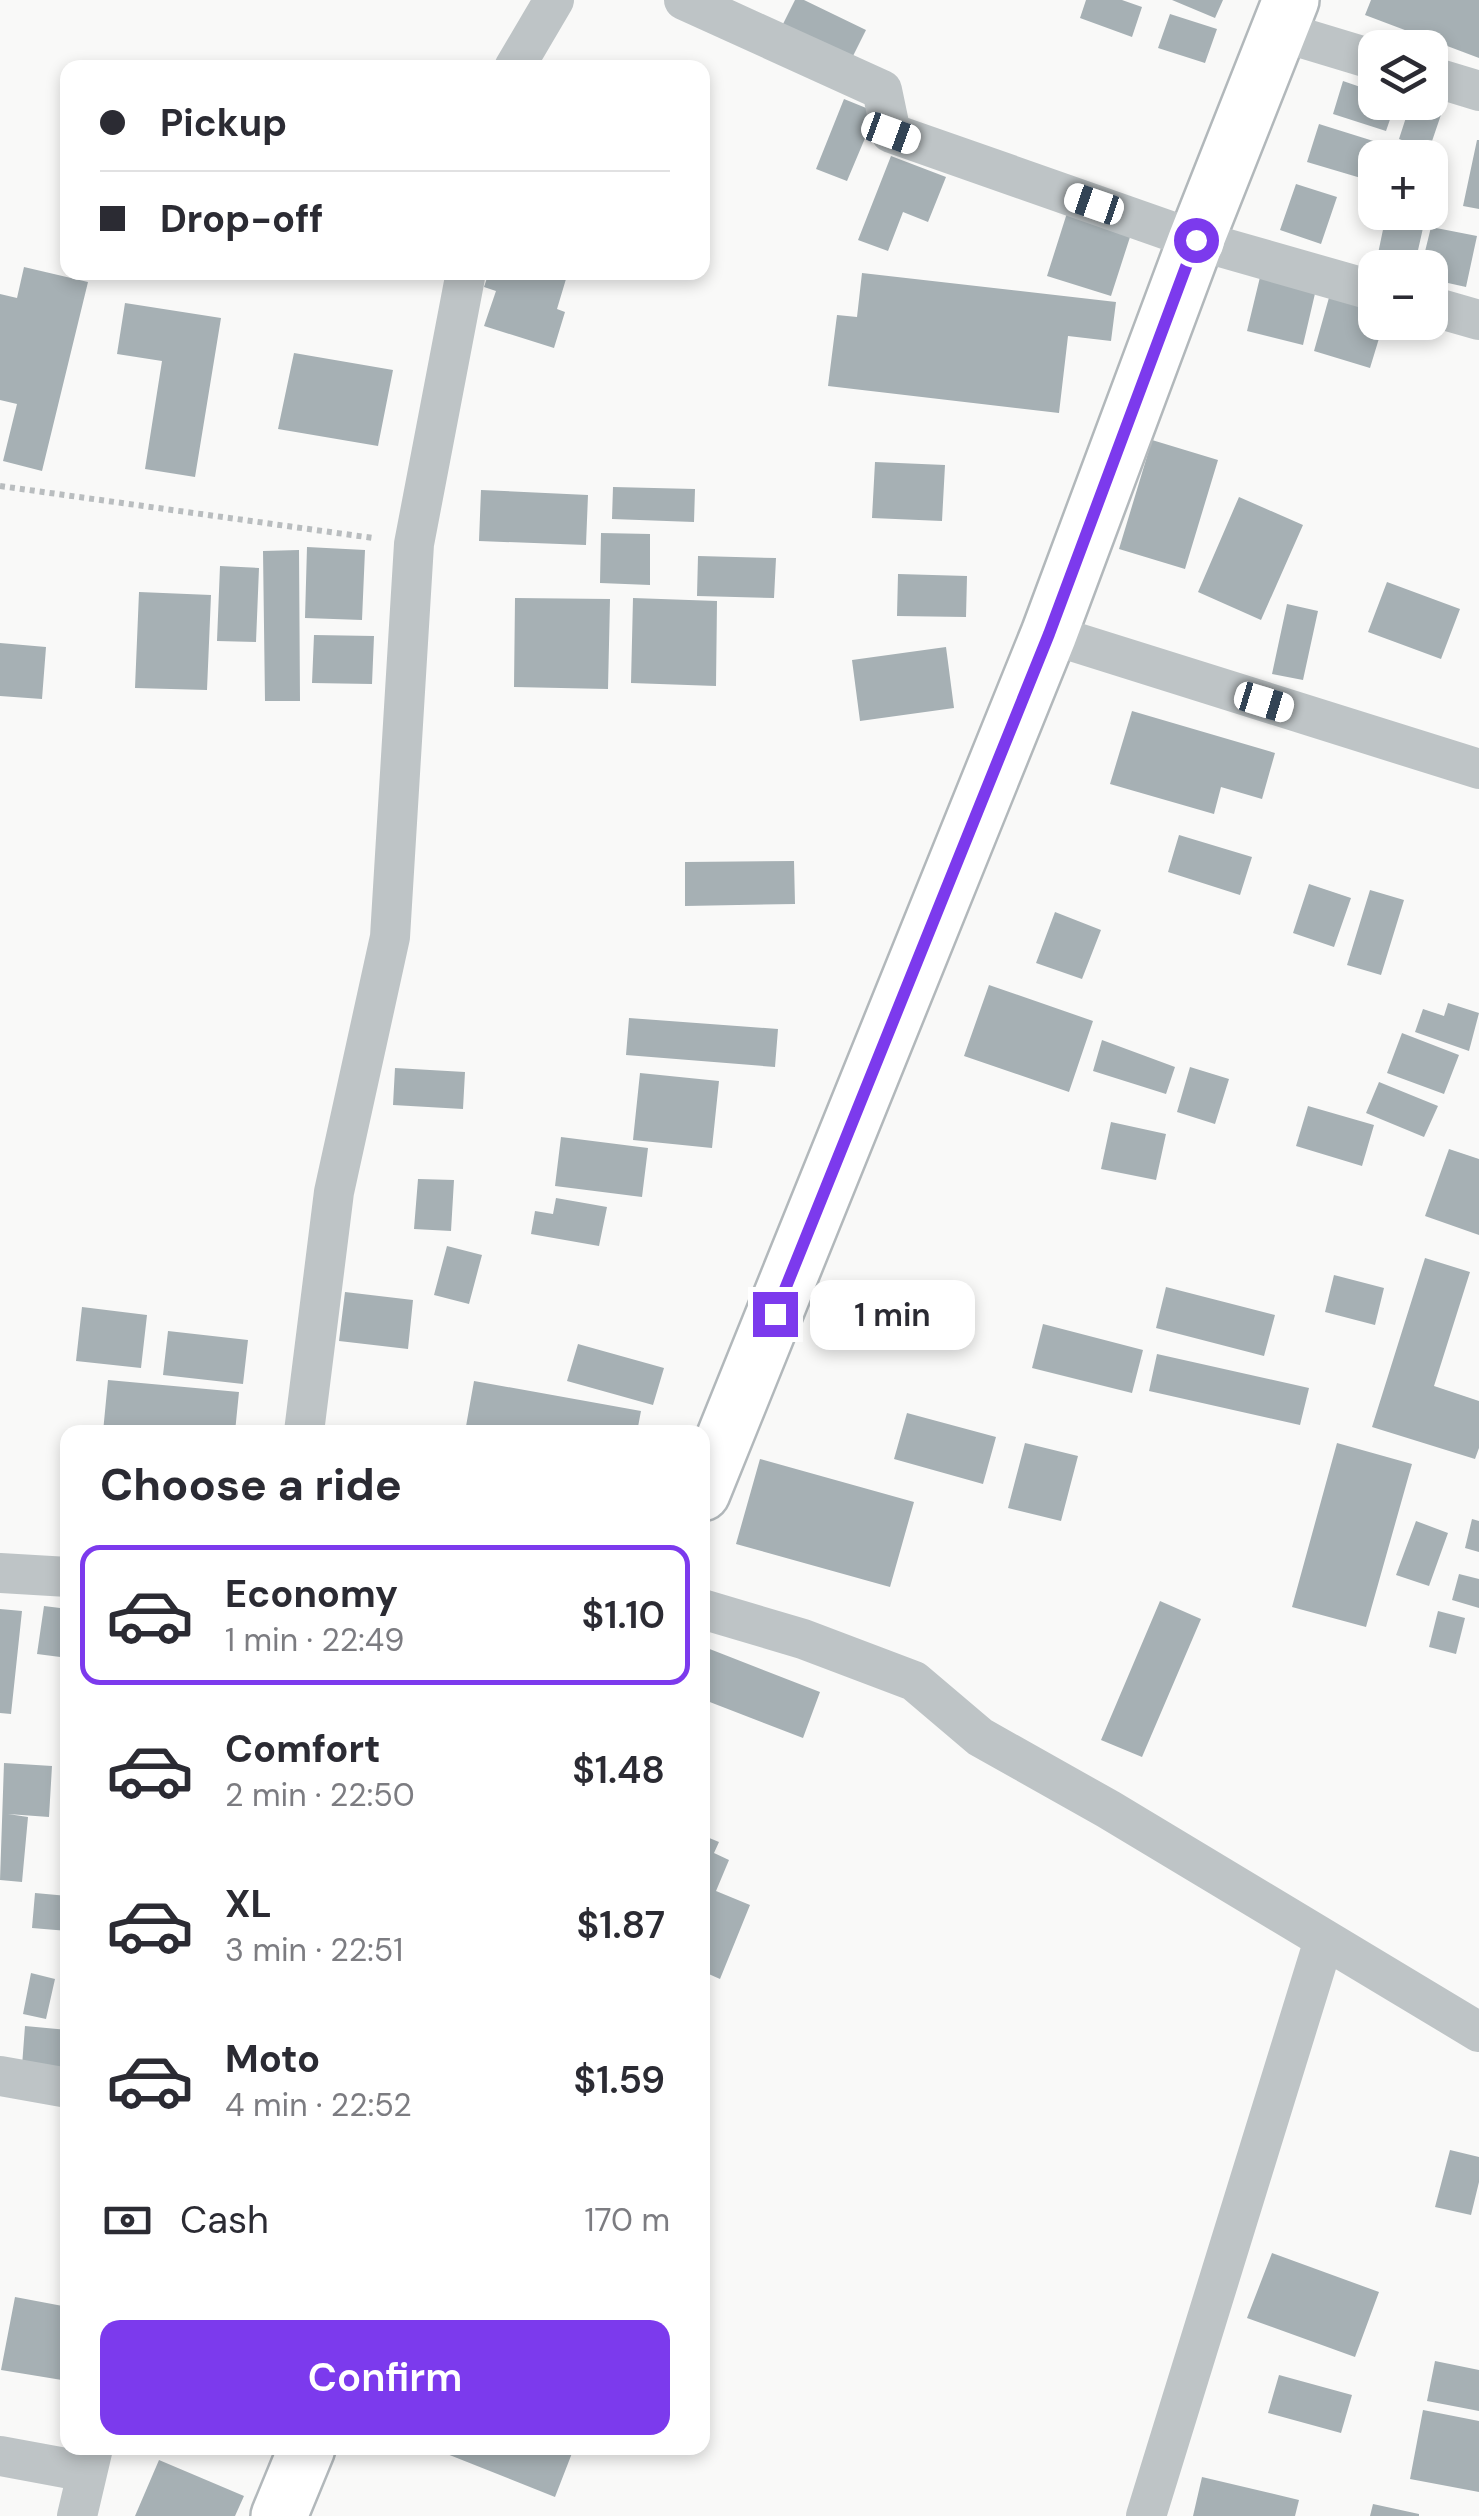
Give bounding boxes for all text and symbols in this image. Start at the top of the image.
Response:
map controls [1358,30,1448,340]
button: layers [1358,30,1448,120]
text: Pickup [160,98,287,148]
car [858,109,924,157]
button: + [1358,140,1448,230]
car [1061,180,1127,228]
text: Drop-off [160,194,323,244]
route start [1174,218,1219,263]
button: − [1358,250,1448,340]
car [1231,679,1297,725]
callout: 1 min [810,1279,975,1349]
route end [753,1292,798,1337]
text: 1 min [854,1294,931,1336]
text: Choose a ride [100,1455,402,1514]
text: Economy [225,1569,398,1619]
icon: car [105,1570,195,1660]
text: $1.10 [582,1590,665,1640]
text: 1 min · 22:49 [225,1619,404,1661]
text: Comfort [225,1724,381,1774]
icon: car [105,1725,195,1815]
text: $1.48 [572,1745,665,1795]
text: 2 min · 22:50 [225,1774,415,1816]
text: XL [225,1879,272,1929]
icon: car [105,1880,195,1970]
text: $1.87 [577,1900,665,1950]
text: 3 min · 22:51 [225,1929,403,1971]
text: Moto [225,2034,320,2084]
icon: car [105,2035,195,2125]
text: $1.59 [574,2055,665,2105]
text: 4 min · 22:52 [225,2084,412,2126]
icon: cash [100,2193,155,2248]
text: Cash [180,2195,269,2245]
text: 170 m [584,2199,670,2241]
button: Confirm [100,2320,670,2435]

